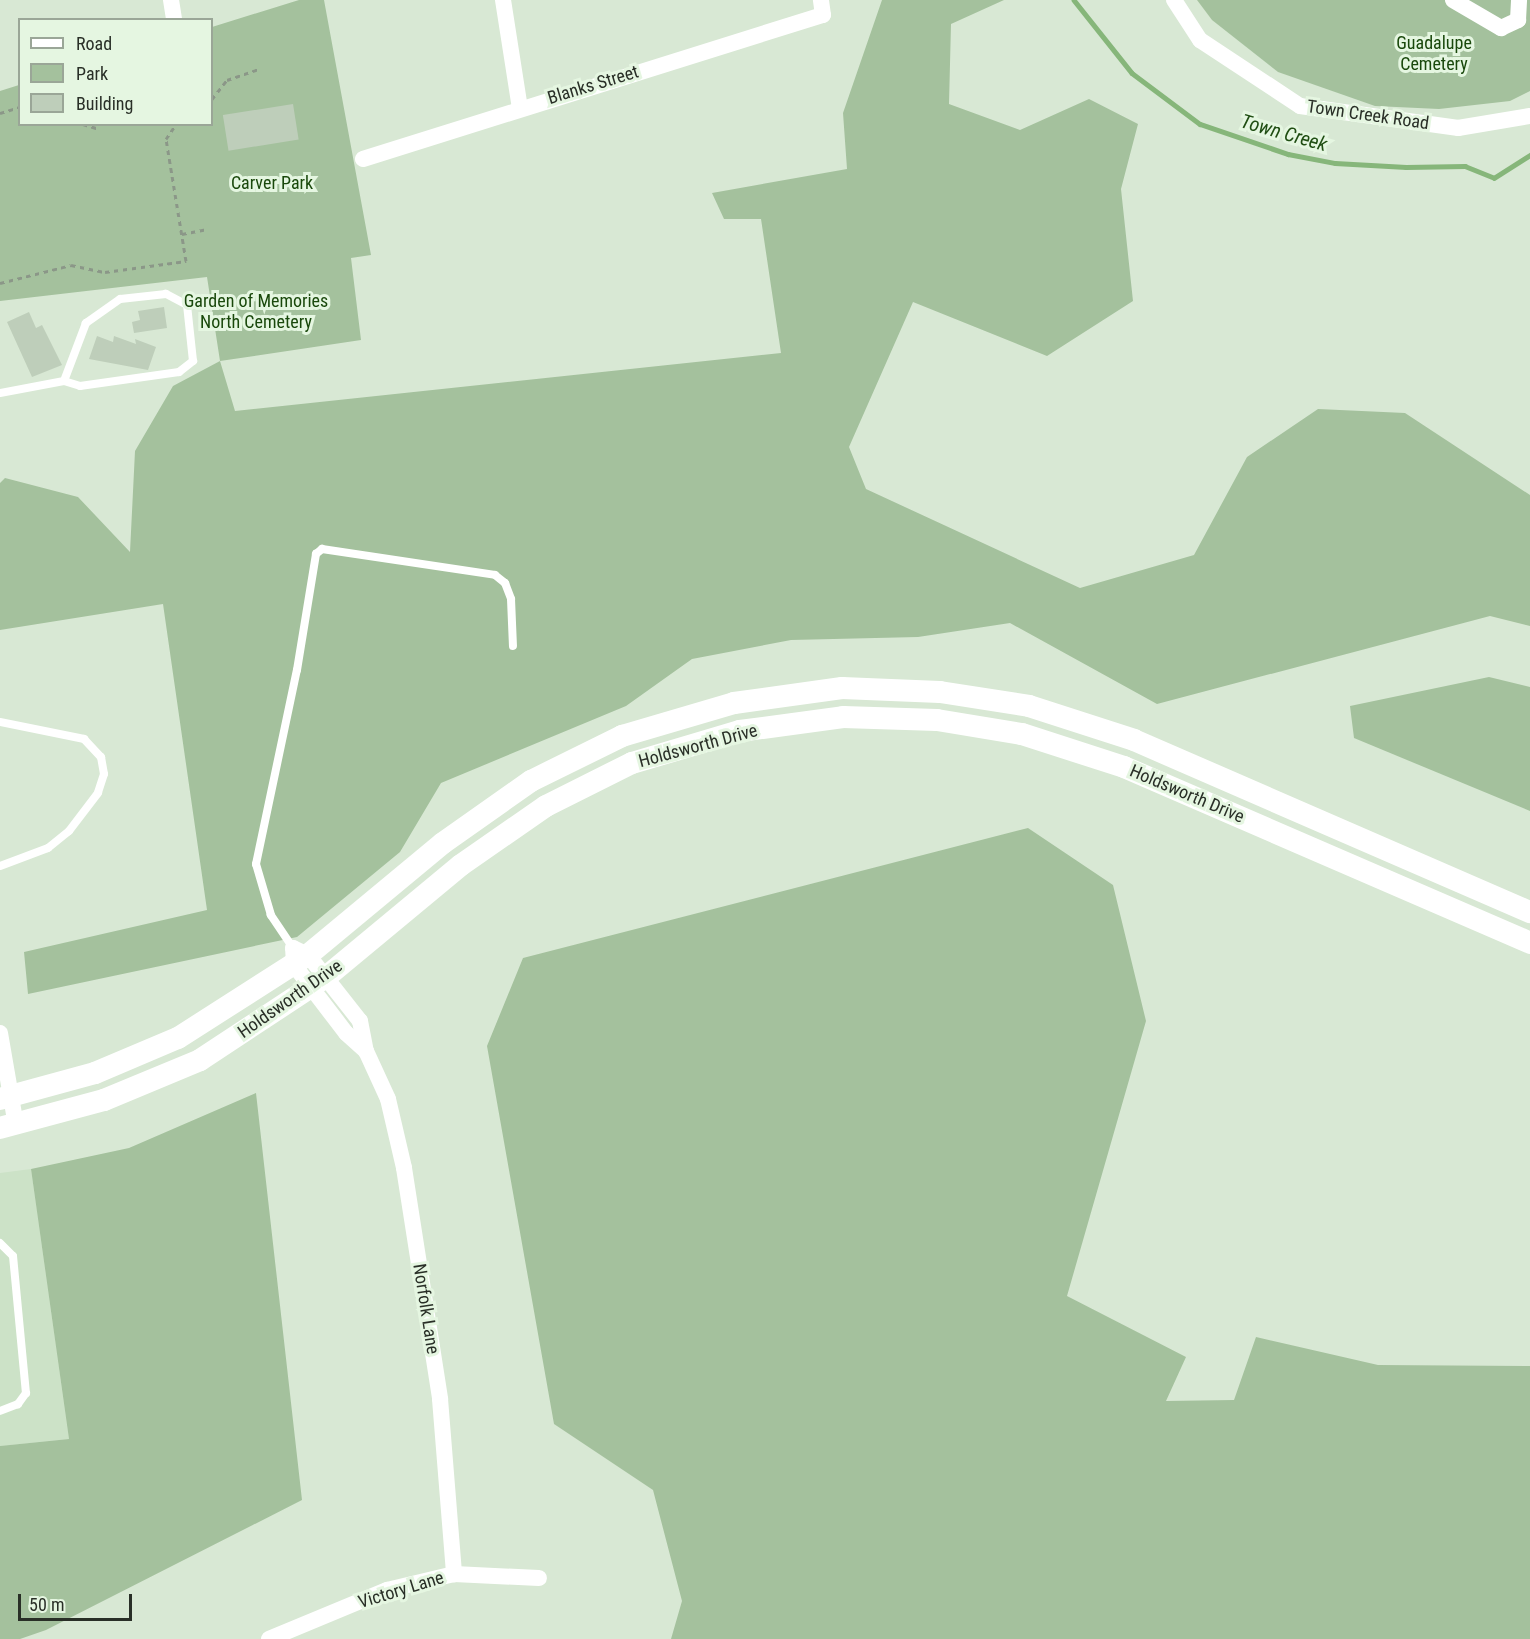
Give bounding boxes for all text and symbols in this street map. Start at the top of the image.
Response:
legend [18,18,213,126]
text: Road [76,33,112,54]
park label: Guadalupe Cemetery [1396,33,1472,76]
street label: Blanks Street [545,61,641,109]
text: Park [76,63,108,84]
text: Building [76,93,133,114]
street label: Town Creek Road [1306,96,1430,134]
water label: Town Creek [1238,109,1330,157]
park label: Carver Park [231,172,313,194]
park label: Garden of Memories North Cemetery [184,291,328,334]
street label: Holdsworth Drive [636,720,760,772]
street label: Holdsworth Drive [1127,760,1247,828]
street label: Holdsworth Drive [234,955,346,1043]
street label: Norfolk Lane [408,1262,444,1356]
street label: Victory Lane [356,1567,446,1613]
scale bar [21,1582,135,1620]
text: 50 m [29,1594,64,1615]

